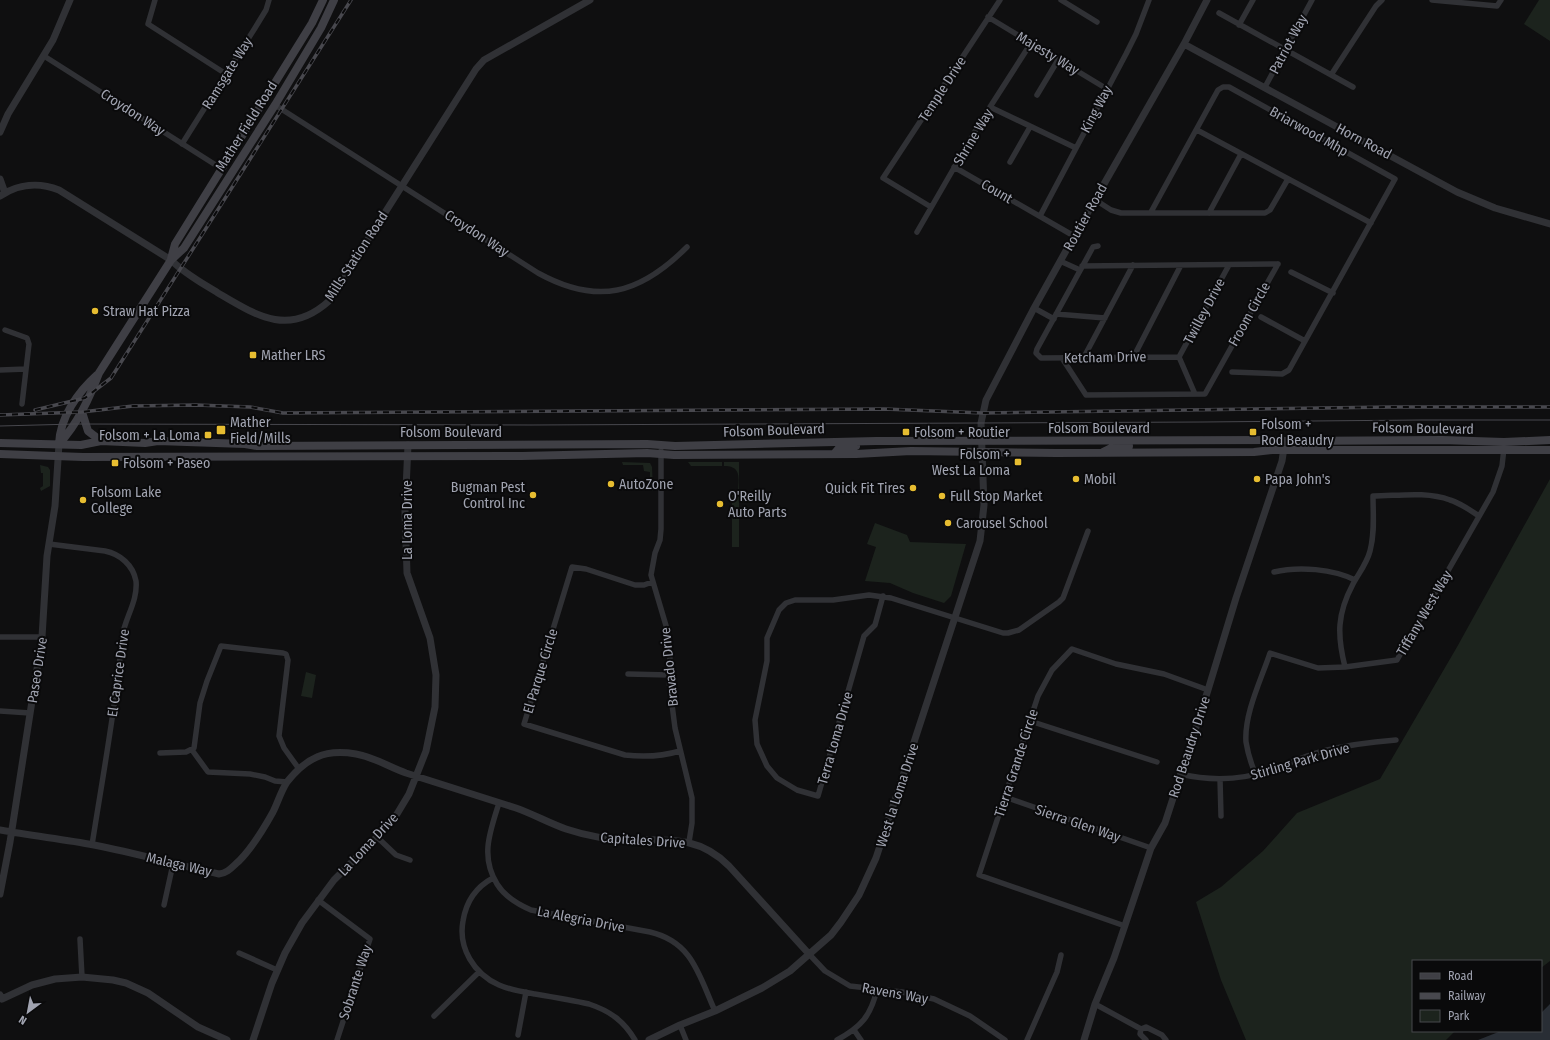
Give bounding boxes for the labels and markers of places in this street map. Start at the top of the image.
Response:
place label: Straw Hat Pizza [103,303,190,320]
marker: Straw Hat Pizza [90,306,100,316]
place label: Mather LRS [261,347,326,364]
marker: Mather LRS [248,350,258,360]
place label: Mather Field/Mills [230,414,291,447]
place label: Folsom + Rod Beaudry [1261,416,1335,449]
marker: Mather Field/Mills [215,424,227,436]
place label: Folsom + Routier [914,424,1010,441]
place label: Folsom + La Loma [99,427,200,444]
marker: Folsom + Routier [901,427,911,437]
marker: Folsom + Rod Beaudry [1248,427,1258,437]
marker: Folsom + La Loma [203,430,213,440]
place label: Folsom + West La Loma [932,446,1010,479]
place label: Folsom + Paseo [123,455,210,472]
marker: Folsom + West La Loma [1013,457,1023,467]
marker: Folsom + Paseo [110,458,120,468]
place label: Mobil [1084,471,1116,488]
place label: Papa John's [1265,471,1330,488]
marker: Mobil [1071,474,1081,484]
marker: Papa John's [1252,474,1262,484]
place label: AutoZone [619,476,673,493]
place label: Bugman Pest Control Inc [451,479,525,512]
marker: AutoZone [606,479,616,489]
place label: Quick Fit Tires [825,480,905,497]
marker: Quick Fit Tires [908,483,918,493]
place label: Folsom Lake College [91,484,161,517]
place label: O'Reilly Auto Parts [728,488,787,521]
place label: Full Stop Market [950,488,1043,505]
marker: Bugman Pest Control Inc [528,490,538,500]
marker: Full Stop Market [937,491,947,501]
marker: Folsom Lake College [78,495,88,505]
marker: O'Reilly Auto Parts [715,499,725,509]
place label: Carousel School [956,515,1048,532]
marker: Carousel School [943,518,953,528]

